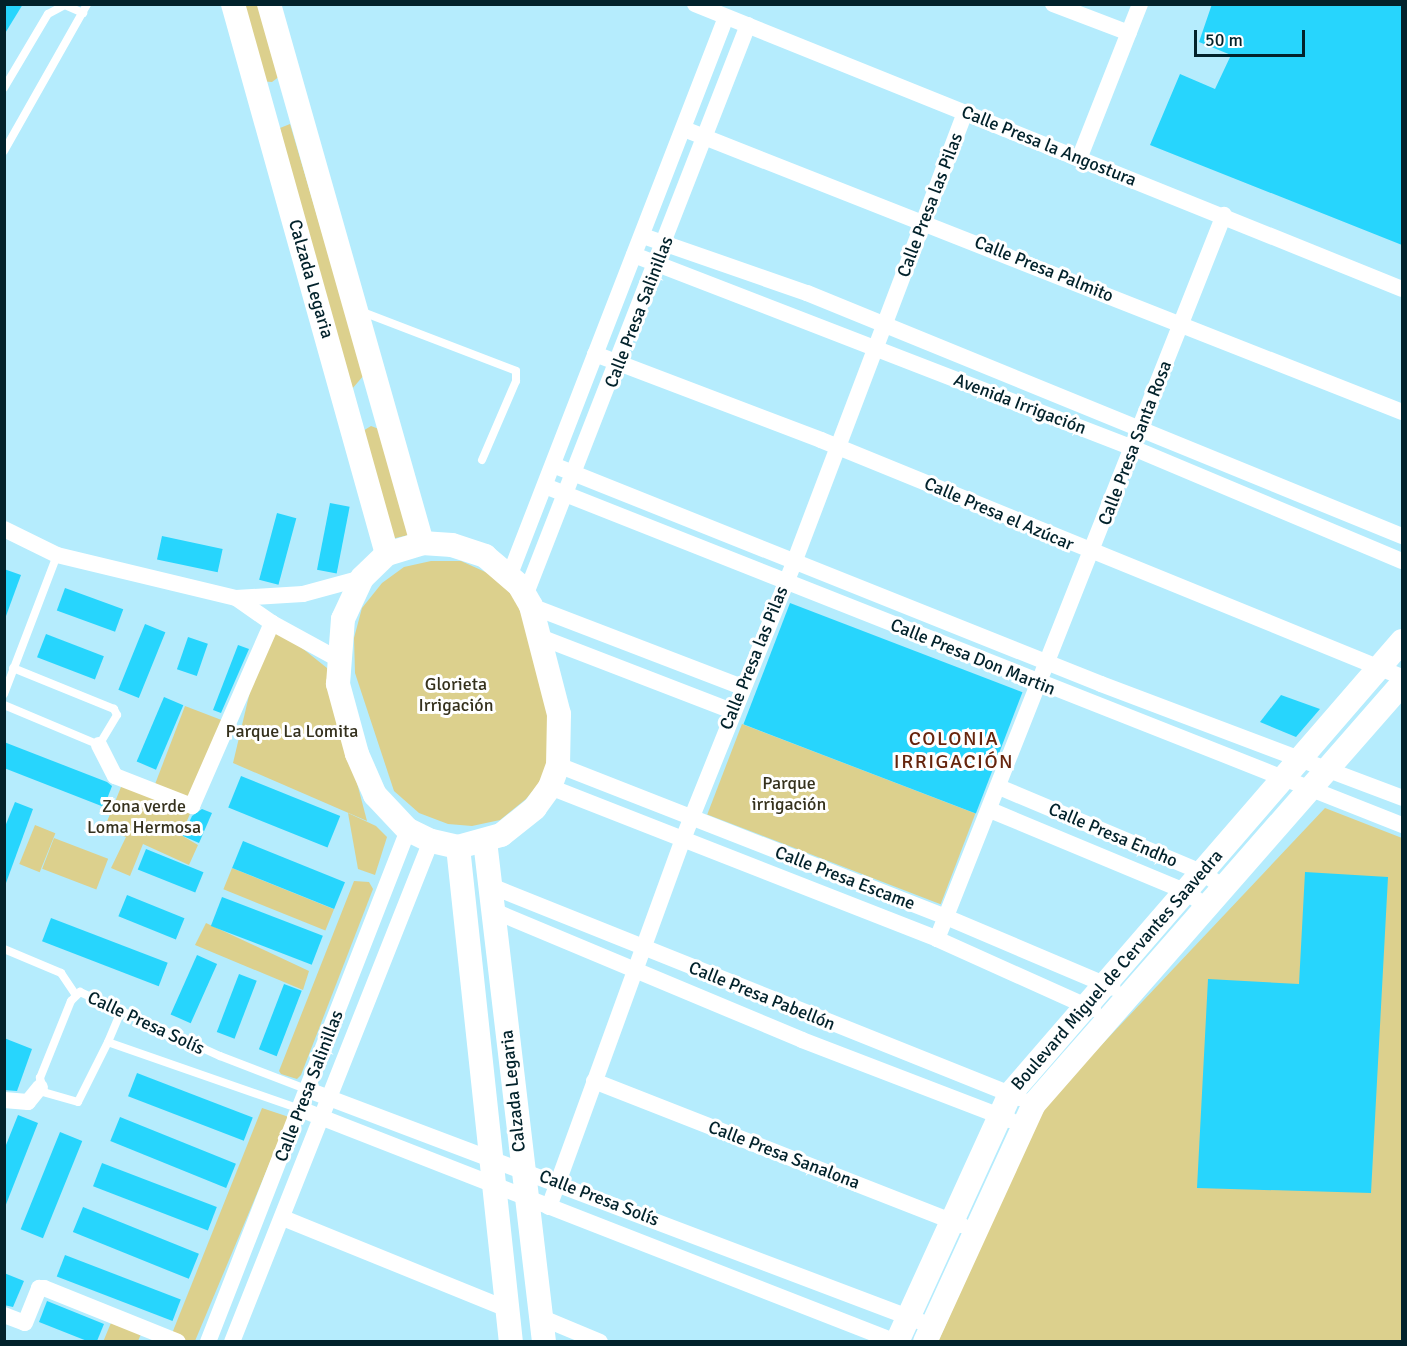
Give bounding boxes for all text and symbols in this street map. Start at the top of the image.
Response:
scale bar [1197,18,1308,56]
text: 50 m [1205,29,1243,51]
street label: Calle Presa la Angostura [958,101,1140,191]
street label: Calle Presa las Pilas [893,130,967,280]
street label: Calzada Legaria [284,217,338,341]
street label: Calle Presa Palmito [971,231,1117,307]
street label: Calle Presa Salinillas [600,233,678,391]
street label: Calle Presa Santa Rosa [1094,358,1176,528]
street label: Avenida Irrigación [951,369,1089,439]
street label: Calle Presa el Azúcar [921,473,1077,555]
street label: Calle Presa las Pilas [715,583,793,733]
street label: Calle Presa Don Martin [887,614,1059,700]
park label: Glorieta Irrigación [418,674,494,716]
park label: Parque La Lomita [226,720,358,742]
district label: COLONIA IRRIGACIÓN [894,727,1014,774]
park label: Parque irrigación [752,773,826,816]
park label: Zona verde Loma Hermosa [87,796,201,838]
street label: Calle Presa Endho [1045,798,1181,872]
street label: Calle Presa Escame [772,841,918,915]
street label: Boulevard Miguel de Cervantes Saavedra [1007,845,1227,1095]
street label: Calle Presa Pabellón [686,957,838,1035]
street label: Calle Presa Solís [84,986,208,1060]
street label: Calle Presa Salinillas [270,1007,348,1165]
street label: Calzada Legaria [496,1029,530,1153]
street label: Calle Presa Sanalona [705,1116,863,1194]
street label: Calle Presa Solís [536,1165,662,1231]

